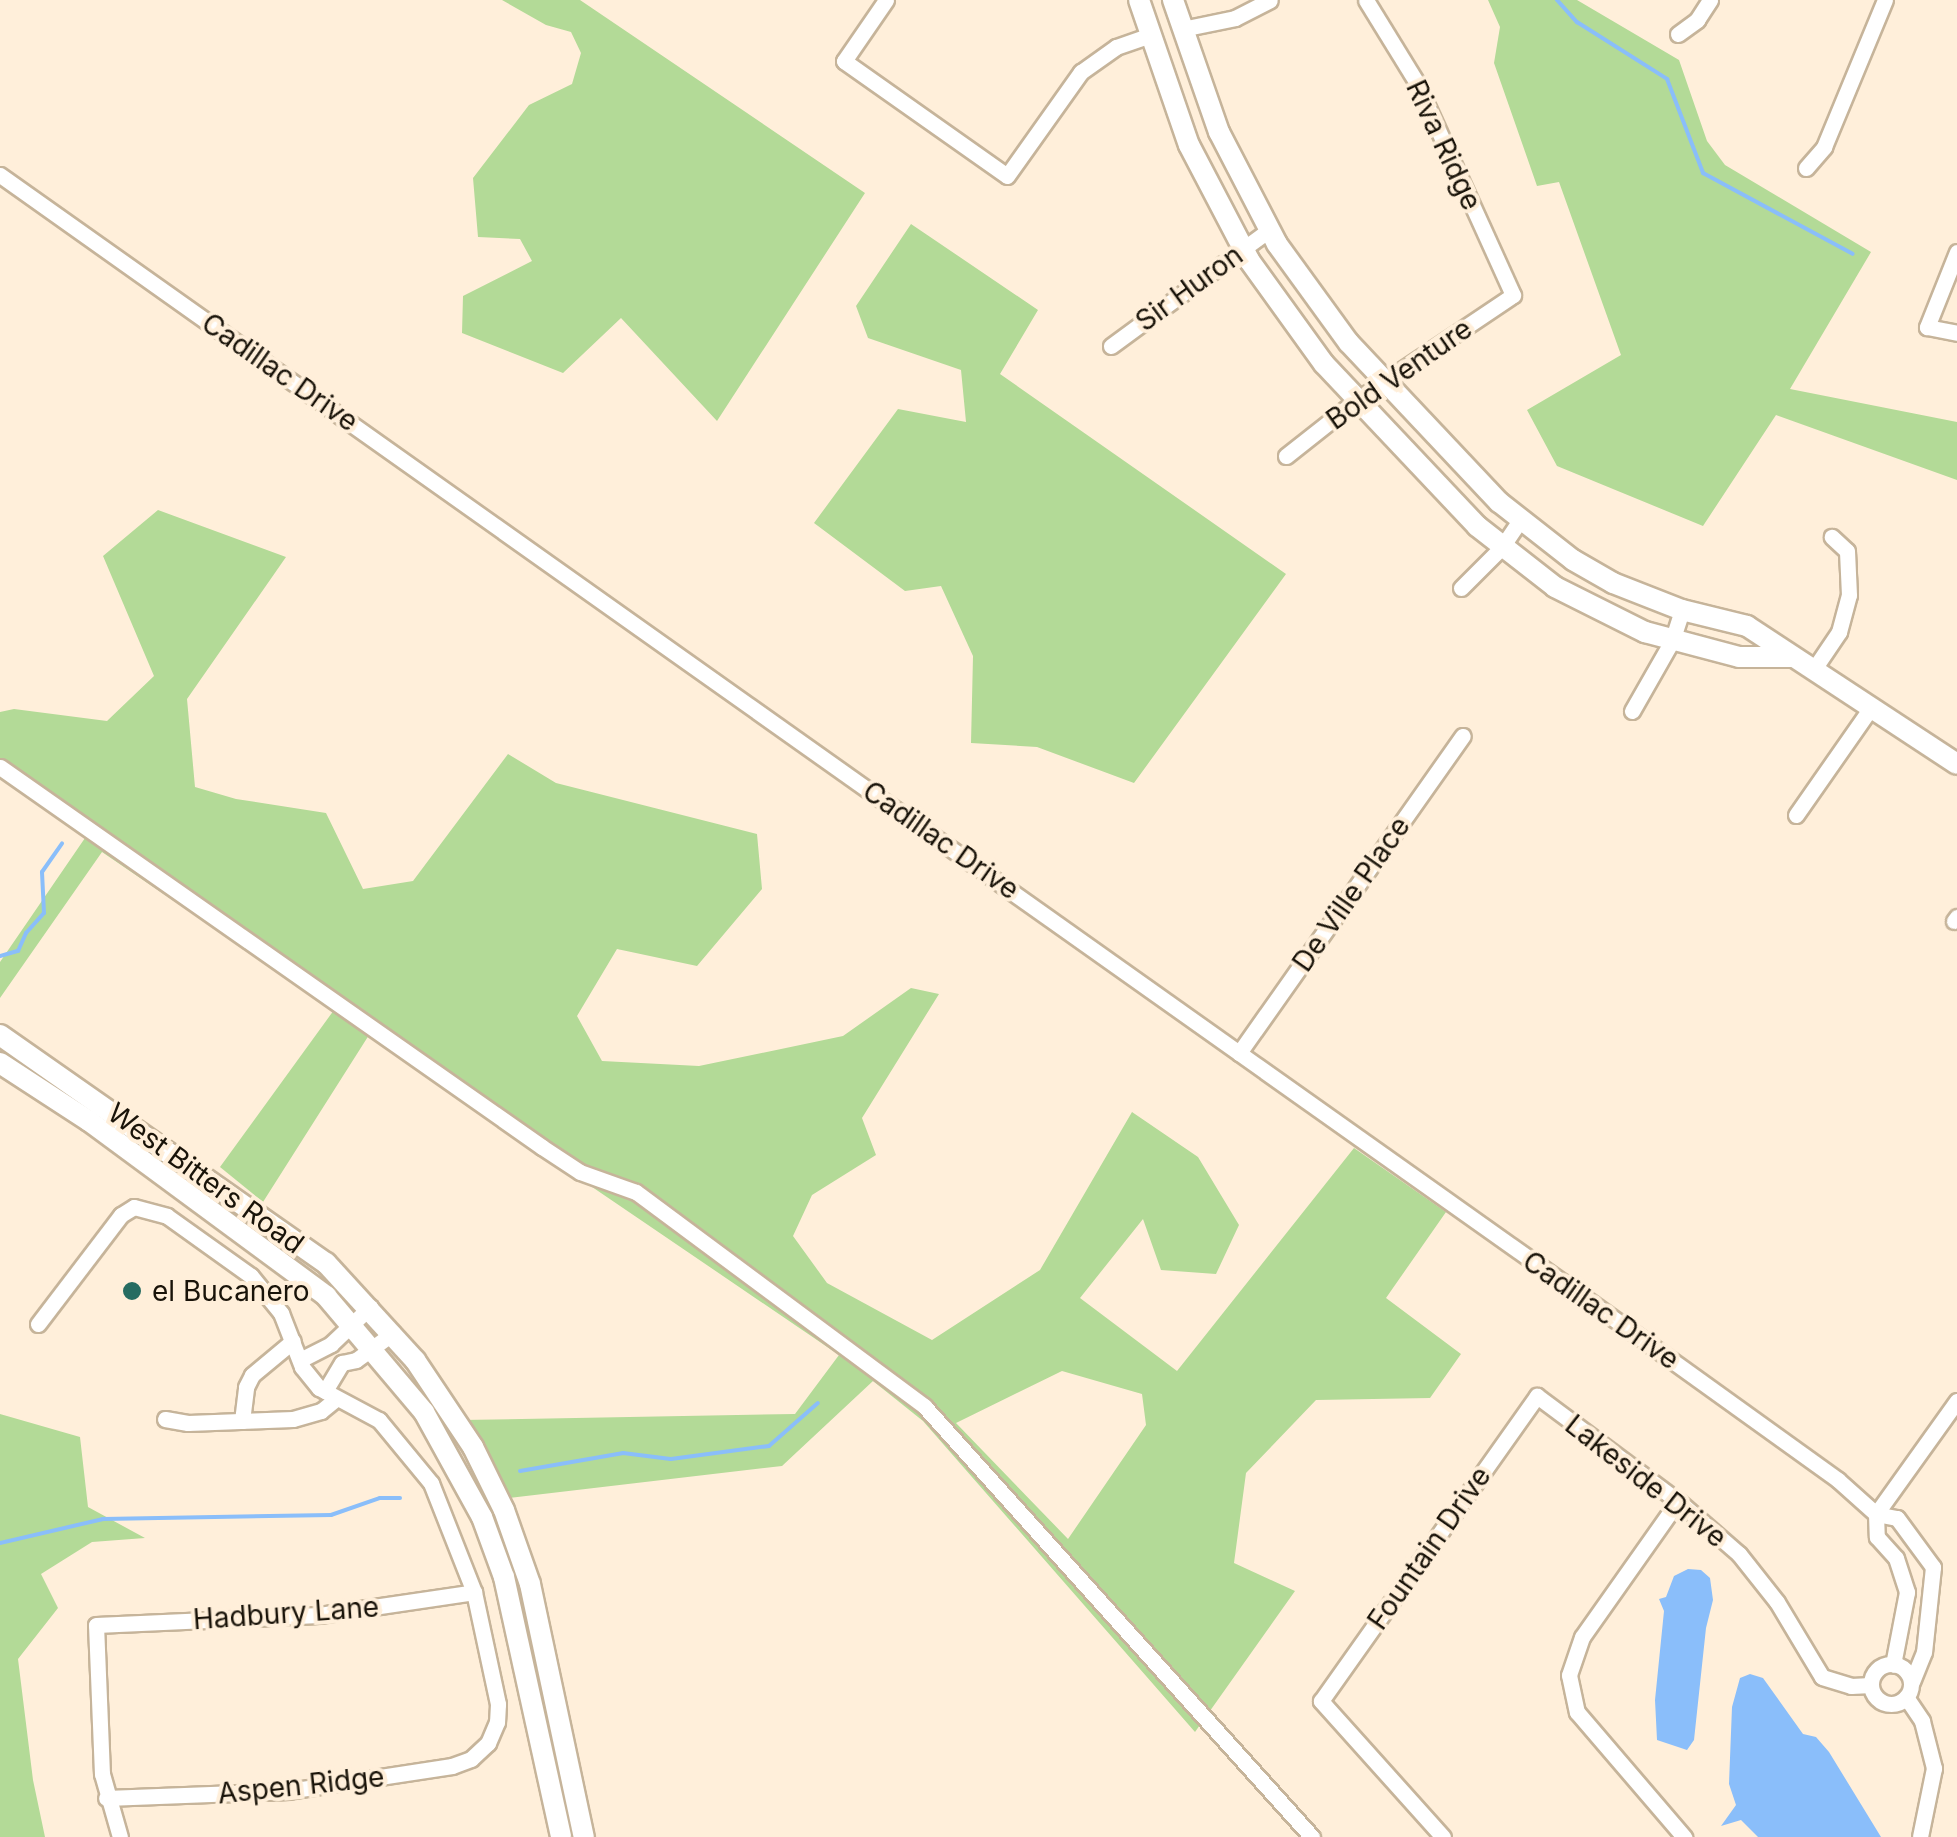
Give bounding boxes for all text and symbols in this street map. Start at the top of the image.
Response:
street label: Riva Ridge [1399,75,1489,215]
street label: Sir Huron [1129,238,1249,338]
street label: Cadillac Drive [196,306,364,438]
street label: Bold Venture [1320,312,1478,436]
street label: Cadillac Drive [857,774,1025,906]
street label: De Ville Place [1285,810,1417,978]
street label: West Bitters Road [102,1096,310,1260]
street label: Cadillac Drive [1517,1244,1685,1376]
place label: el Bucanero [152,1274,310,1308]
marker: el Bucanero [121,1280,143,1302]
street label: Lakeside Drive [1559,1408,1733,1554]
street label: Fountain Drive [1360,1460,1498,1636]
street label: Hadbury Lane [192,1590,380,1636]
street label: Aspen Ridge [216,1760,386,1810]

